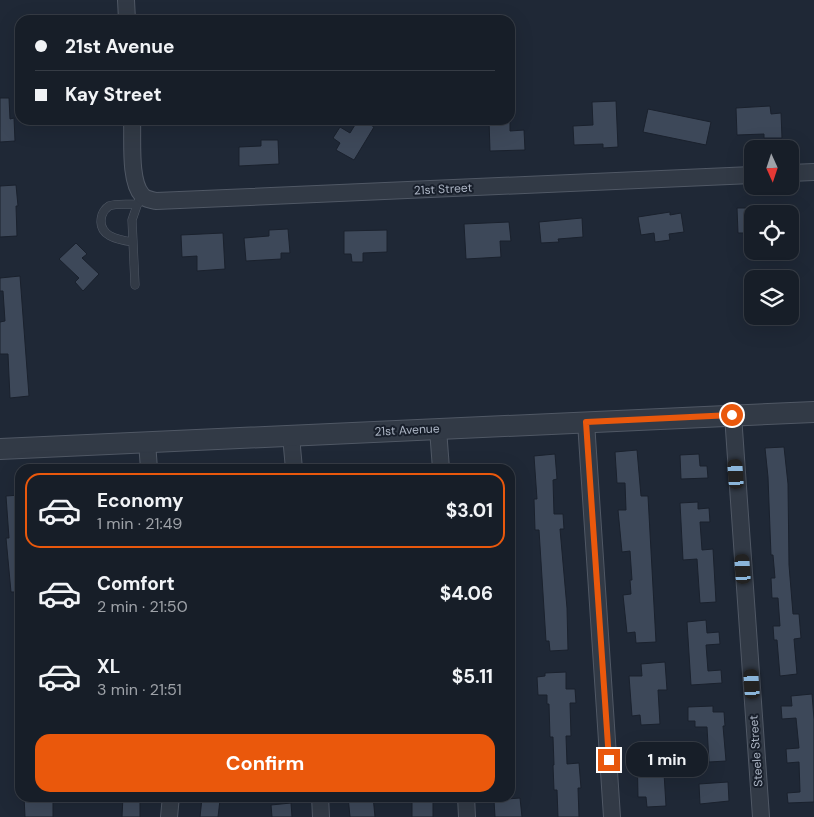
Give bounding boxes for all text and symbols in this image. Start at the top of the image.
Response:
text: 21st Avenue [65,34,174,59]
text: Kay Street [65,82,162,107]
north arrow [744,140,799,195]
map controls [744,140,799,325]
street label: 21st Street [413,179,473,199]
button: locate [744,205,799,260]
button: layers [744,270,799,325]
route start [721,404,743,426]
street label: 21st Avenue [374,420,440,440]
car [727,459,744,489]
icon: car [37,488,82,533]
text: Economy [97,488,184,513]
text: $3.01 [446,498,493,523]
text: 1 min · 21:49 [97,513,182,534]
car [734,554,751,584]
icon: car [37,571,82,616]
text: Comfort [97,571,175,596]
text: $4.06 [440,581,493,606]
text: 2 min · 21:50 [97,596,188,617]
icon: car [37,654,82,699]
text: XL [97,654,120,679]
text: $5.11 [452,664,493,689]
car [743,669,760,699]
text: 3 min · 21:51 [97,679,182,700]
street label: Steele Street [745,714,766,787]
button: Confirm [35,734,495,792]
callout: 1 min [626,742,709,778]
route end [598,749,620,771]
text: 1 min [648,749,686,770]

